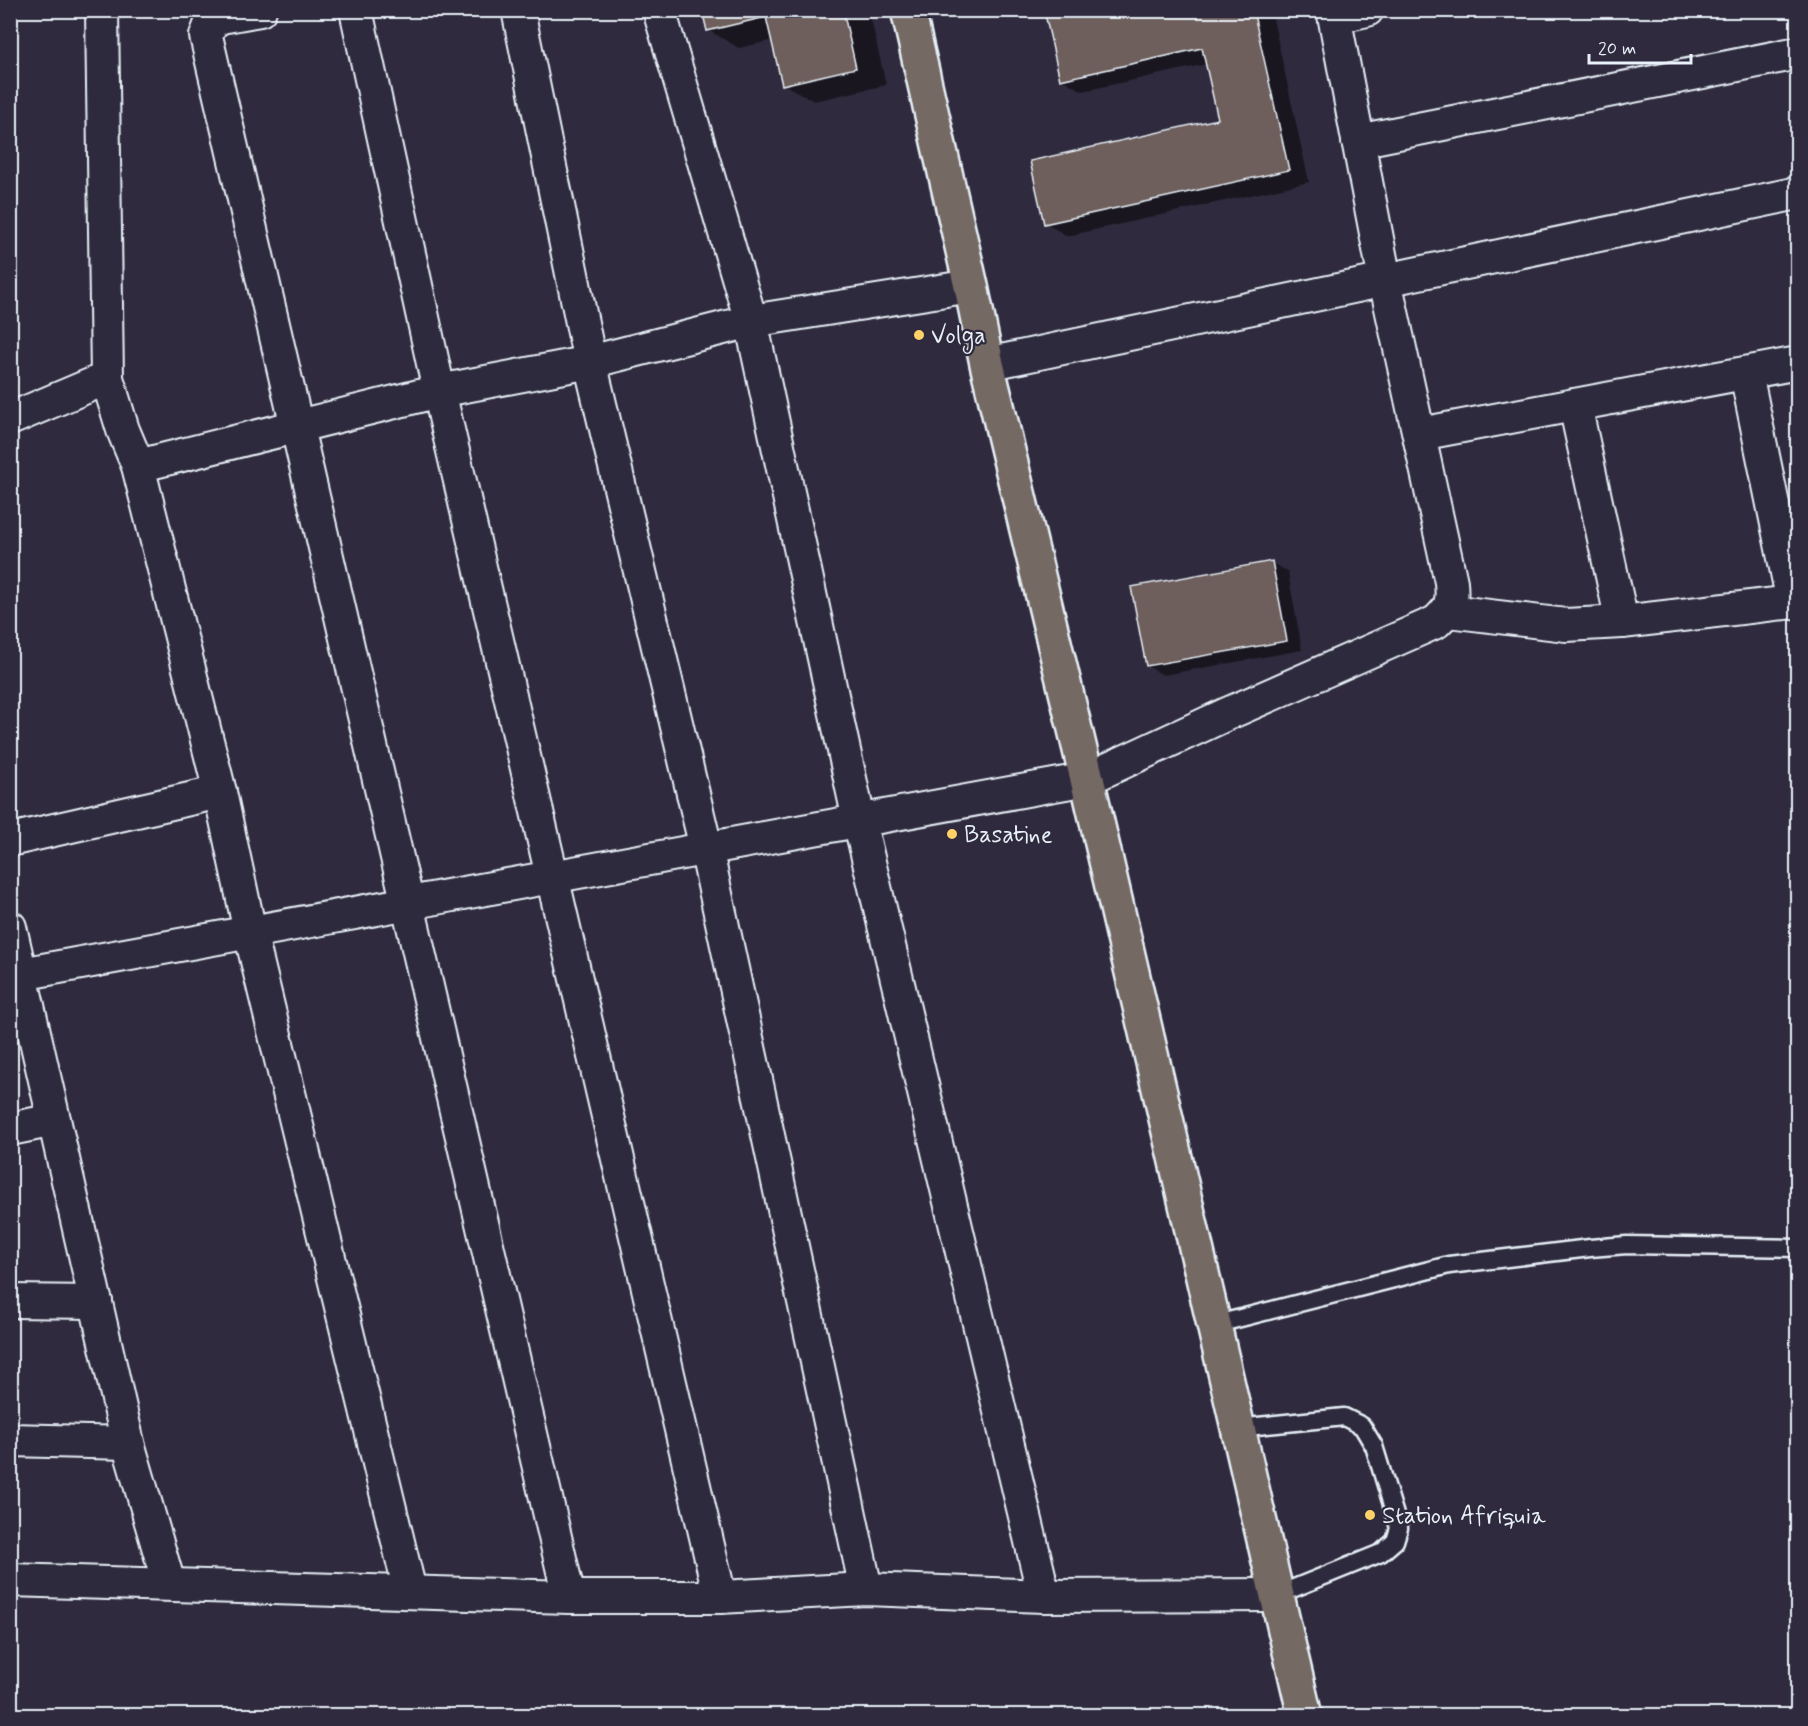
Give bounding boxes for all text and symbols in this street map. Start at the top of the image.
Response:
scale bar [1589,27,1691,65]
text: 20 m [1598,37,1636,61]
place label: Volga [931,321,986,354]
marker: Volga [912,328,926,342]
place label: Basatine [964,820,1053,851]
marker: Basatine [945,827,959,841]
place label: Station Afriquia [1382,1501,1546,1532]
marker: Station Afriquia [1363,1508,1377,1522]

